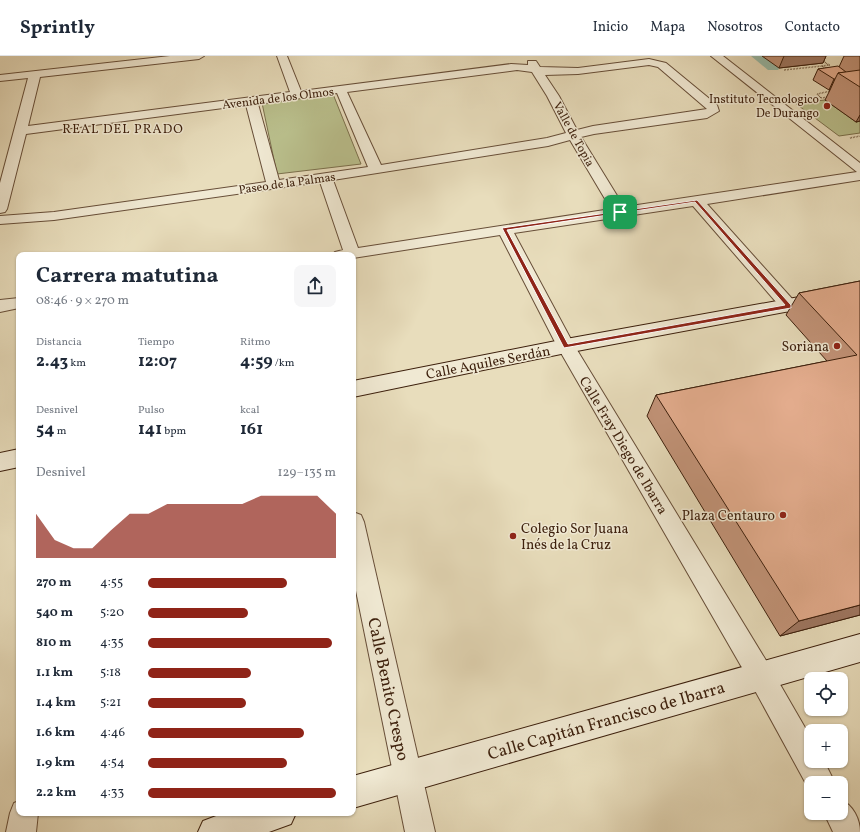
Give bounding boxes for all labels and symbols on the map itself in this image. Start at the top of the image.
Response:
street label: Avenida de los Olmos [221,84,335,114]
place label: Instituto Tecnologico De Durango [709,92,819,122]
street label: Valle de Topia [549,99,598,170]
marker: Instituto Tecnologico De Durango [822,101,832,111]
district label: REAL DEL PRADO [62,121,184,139]
street label: Paseo de la Palmas [238,169,337,199]
pin [603,195,637,229]
place label: Soriana [781,338,829,357]
marker: Soriana [832,341,842,351]
street label: Calle Aquiles Serdán [424,342,552,385]
street label: Calle Fray Diego de Ibarra [574,373,672,518]
place label: Plaza Centauro [682,507,775,526]
marker: Plaza Centauro [778,510,788,520]
place label: Colegio Sor Juana Inés de la Cruz [521,520,629,555]
marker: Colegio Sor Juana Inés de la Cruz [508,531,518,541]
street label: Calle Benito Crespo [361,616,414,763]
street label: Calle Capitán Francisco de Ibarra [485,676,728,766]

